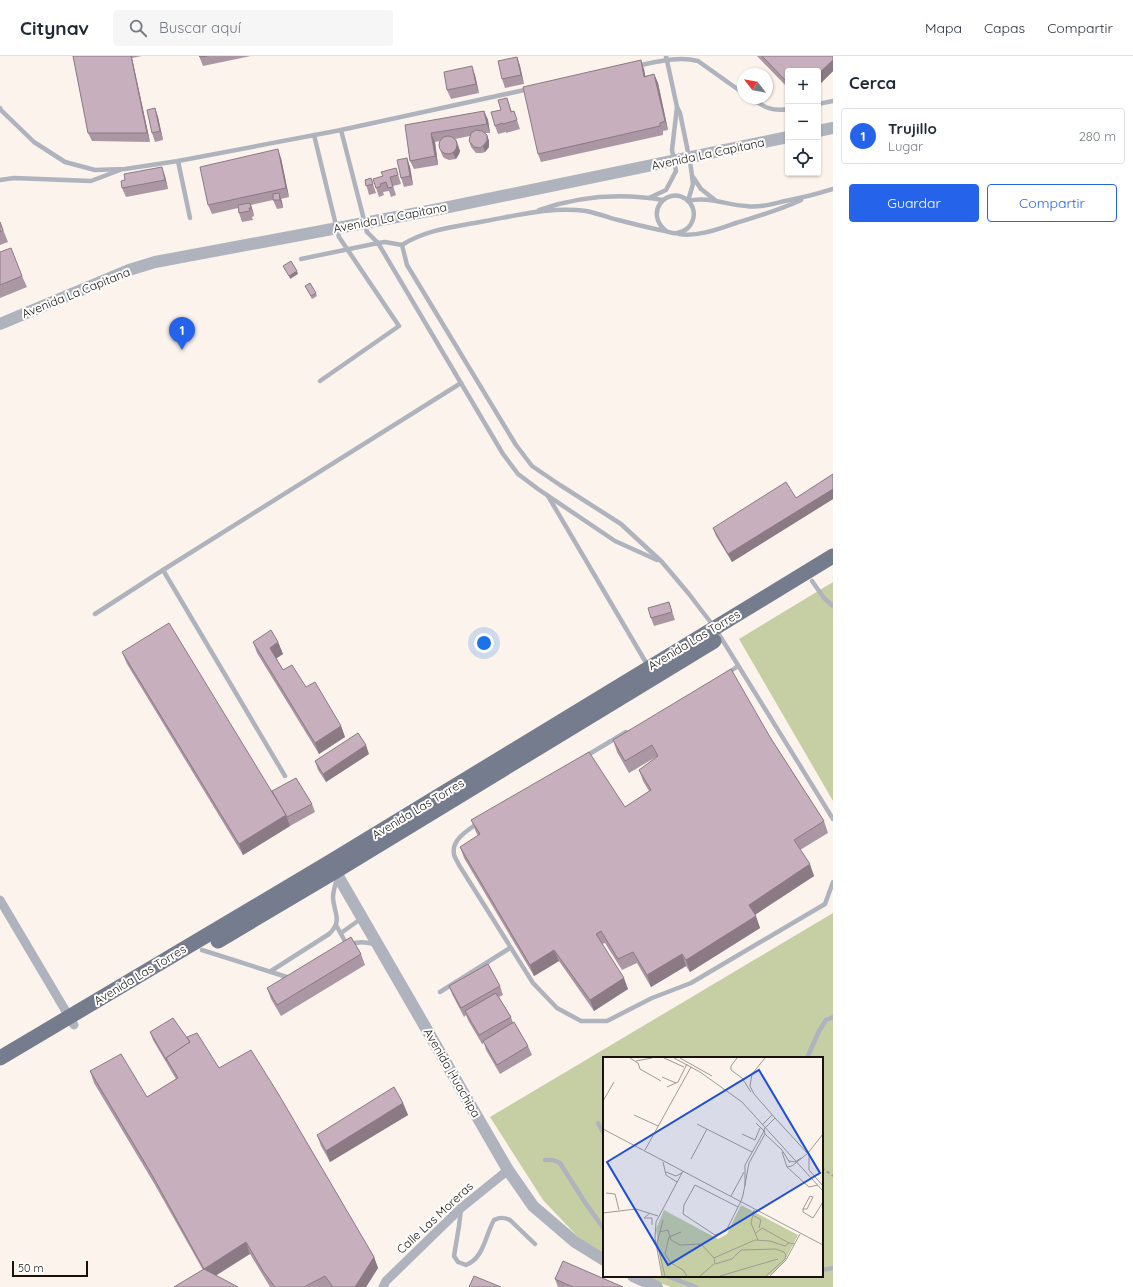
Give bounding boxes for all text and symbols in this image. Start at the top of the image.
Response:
search box [113,10,393,46]
text: Citynav [20,16,89,40]
icon: search [127,17,149,39]
text: Buscar aquí [159,18,241,37]
text: Mapa [925,19,962,37]
text: Capas [984,19,1025,37]
text: Compartir [1047,19,1113,37]
north arrow [737,68,773,104]
map controls [785,68,821,176]
button: + [785,68,821,104]
text: Cerca [849,72,896,93]
button: − [785,104,821,140]
text: Trujillo [888,119,937,138]
text: 1 [860,128,866,144]
text: 280 m [1079,128,1116,144]
street label: Avenida La Capitana [650,134,766,173]
text: Lugar [888,138,923,154]
button: locate [785,140,821,176]
button: Guardar [849,184,979,222]
button: Compartir [987,184,1117,222]
street label: Avenida La Capitana [332,199,448,236]
street label: Avenida La Capitana [20,264,132,321]
pin: 1 [169,317,195,350]
street label: Avenida Las Torres [645,606,743,673]
your location [474,633,494,653]
street label: Avenida Las Torres [369,775,467,842]
street label: Avenida Las Torres [91,941,189,1008]
street label: Avenida Huachipa [421,1025,484,1120]
inset map [603,1057,823,1277]
street label: Calle Las Moreras [393,1178,476,1257]
scale bar [12,1259,88,1278]
text: 50 m [18,1261,44,1275]

